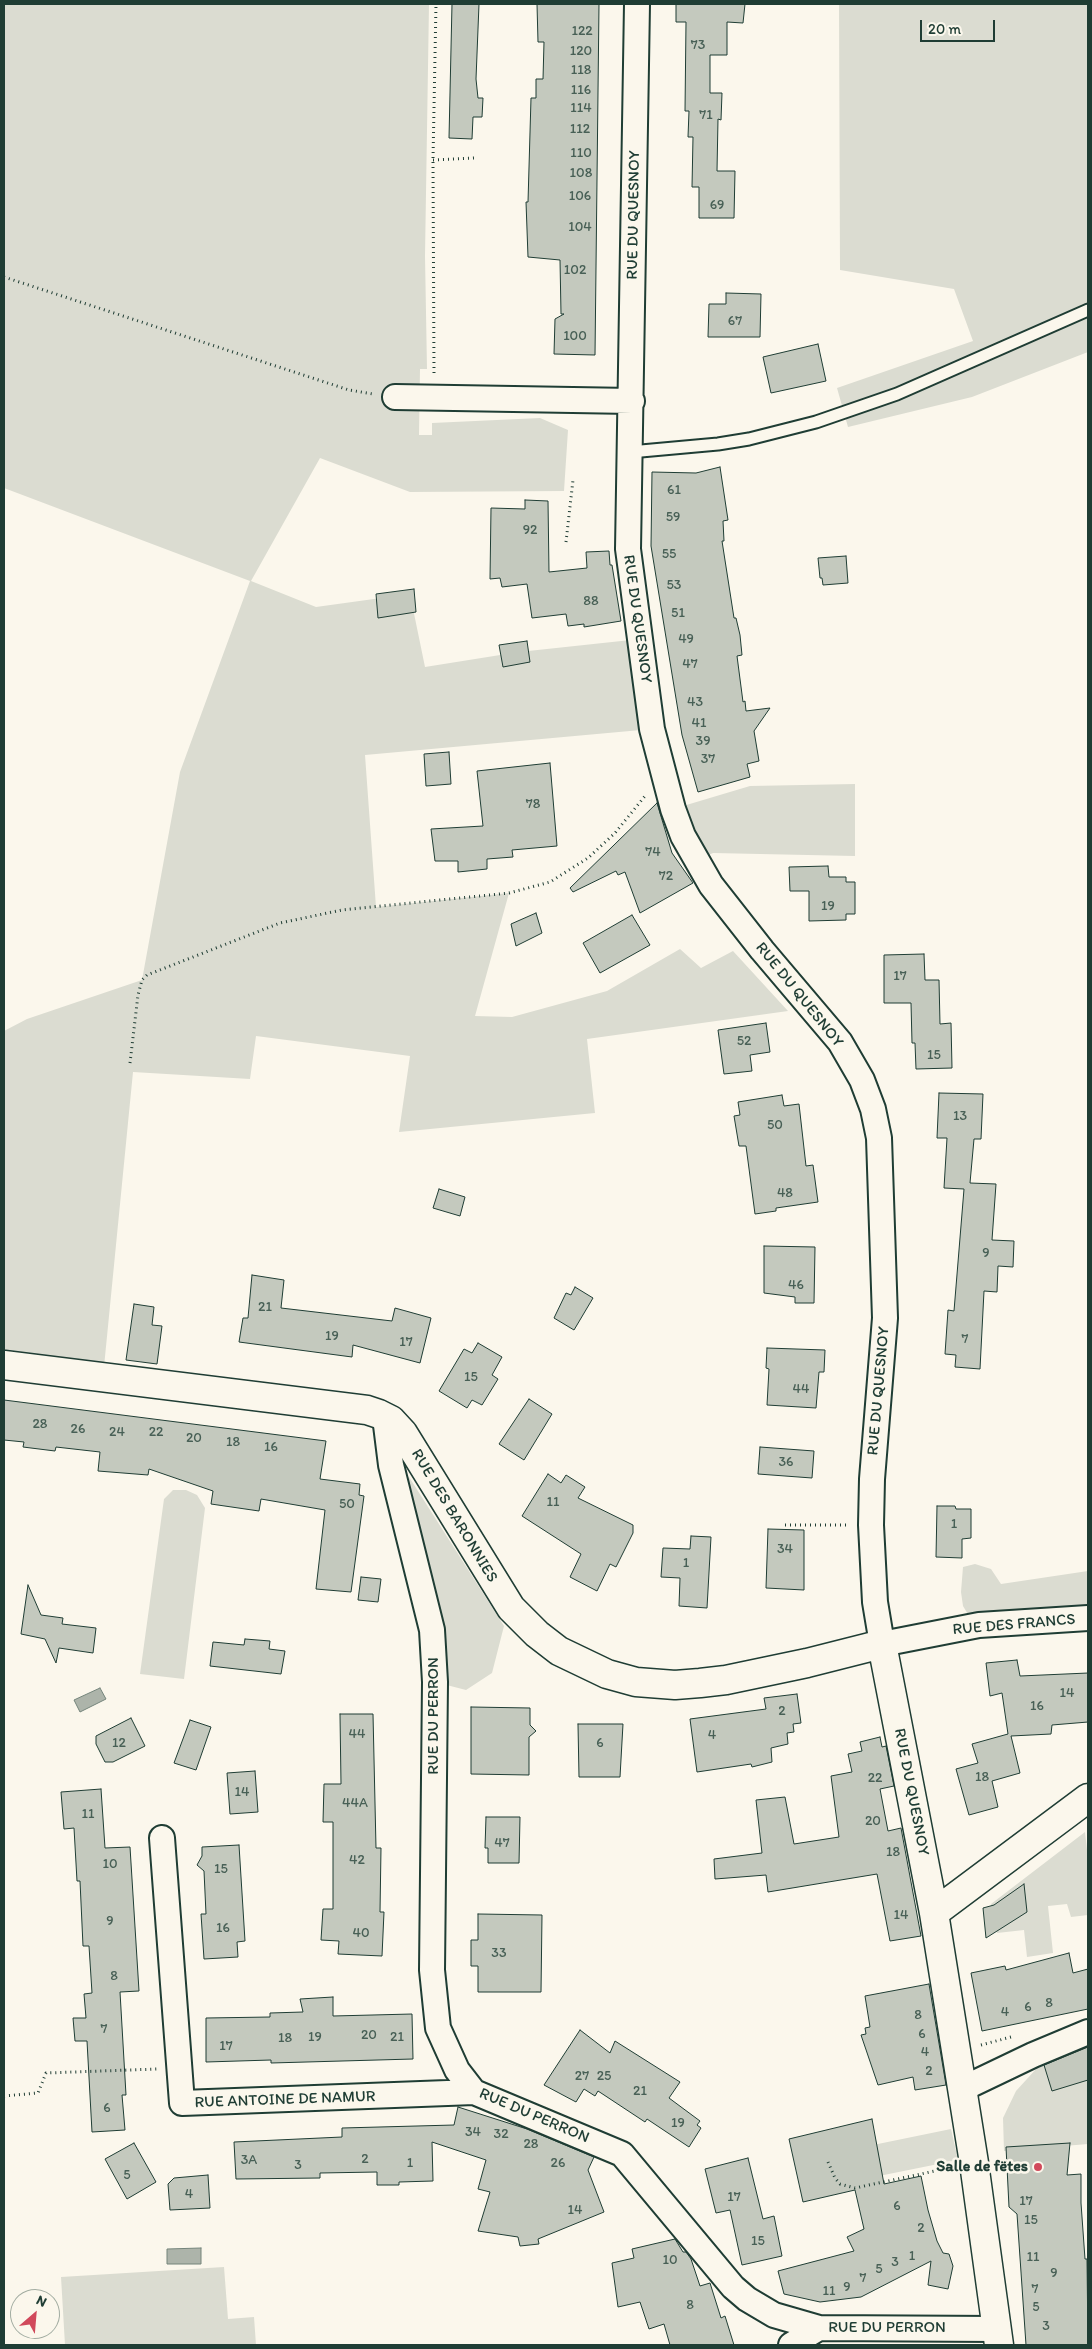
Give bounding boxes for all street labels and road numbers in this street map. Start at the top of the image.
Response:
street label: RUE DU QUESNOY [623,150,645,280]
street label: RUE DU QUESNOY [618,554,656,684]
street label: RUE DU QUESNOY [751,939,847,1051]
street label: RUE DU QUESNOY [864,1326,894,1456]
street label: RUE DES BARONNIES [407,1446,501,1586]
street label: RUE DES FRANCS [952,1610,1076,1640]
street label: RUE DU PERRON [424,1657,444,1775]
street label: RUE DU QUESNOY [889,1727,933,1857]
street label: RUE DU PERRON [476,2084,592,2148]
street label: RUE ANTOINE DE NAMUR [194,2087,376,2113]
street label: RUE DU PERRON [828,2318,946,2338]

